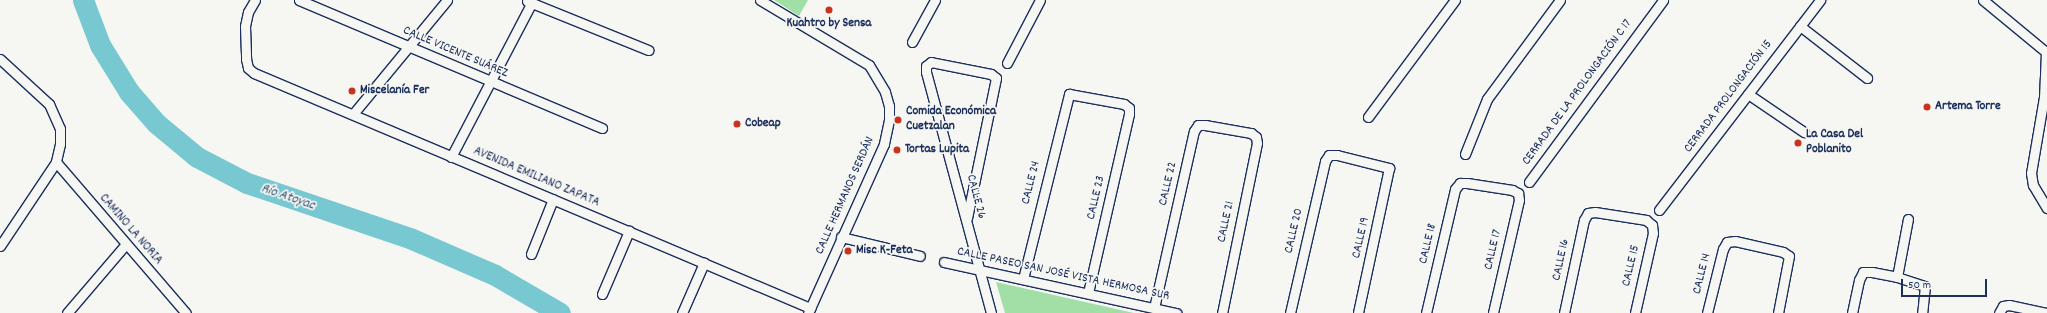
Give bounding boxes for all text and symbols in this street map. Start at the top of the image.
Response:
marker: Kuahtro by Sensa [824,5,834,15]
place label: Kuahtro by Sensa [787,16,871,32]
street label: CERRADA DE LA PROLONGACIÓN C 17 [1520,17,1636,169]
street label: CALLE VICENTE SUÁREZ [400,24,510,82]
street label: CERRADA PROLONGACIÓN 15 [1681,38,1777,156]
place label: Miscelanía Fer [360,83,429,99]
marker: Miscelanía Fer [347,86,357,96]
place label: Artema Torre [1935,99,2001,115]
marker: Artema Torre [1922,102,1932,112]
place label: Comida Económica Cuetzalan [906,105,996,136]
marker: Comida Económica Cuetzalan [893,115,903,125]
place label: Cobeap [745,116,781,132]
marker: Cobeap [732,119,742,129]
place label: La Casa Del Poblanito [1806,128,1863,159]
street label: CALLE HERMANOS SERDÁN [813,135,879,257]
marker: La Casa Del Poblanito [1793,138,1803,148]
place label: Tortas Lupita [905,142,969,158]
street label: AVENIDA EMILIANO ZAPATA [471,144,601,212]
marker: Tortas Lupita [892,145,902,155]
street label: CALLE 24 [1019,160,1045,206]
street label: CALLE 22 [1156,161,1182,207]
street label: CALLE 26 [962,173,988,221]
street label: CALLE 23 [1084,175,1110,221]
water label: Río Atoyac [259,180,317,214]
street label: CAMINO LA NORIA [95,191,165,269]
street label: CALLE 21 [1215,200,1239,244]
street label: CALLE 20 [1282,207,1308,255]
street label: CALLE 19 [1350,216,1374,260]
street label: CALLE 18 [1417,222,1441,266]
street label: CALLE 17 [1482,228,1506,272]
street label: CALLE 16 [1550,238,1574,282]
place label: Misc K-Feta [856,243,913,259]
street label: CALLE 15 [1620,244,1644,288]
street label: CALLE PASEO SAN JOSÉ VISTA HERMOSA SUR [955,245,1171,305]
marker: Misc K-Feta [843,246,853,256]
street label: CALLE 14 [1690,252,1716,296]
scale bar [1903,271,1989,297]
text: 50 m [1908,277,1931,294]

